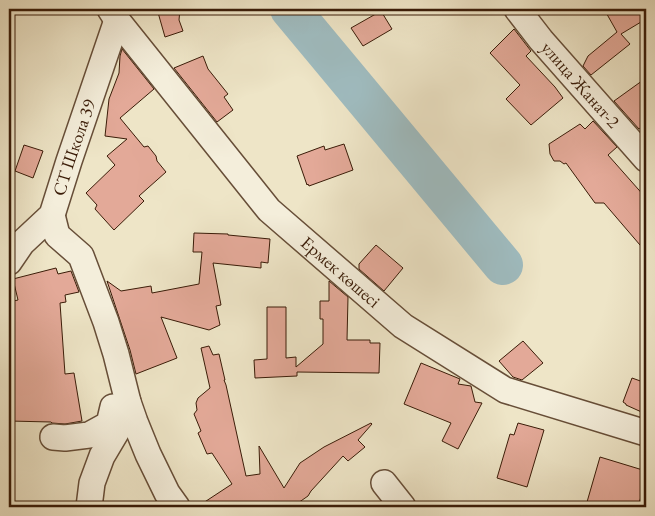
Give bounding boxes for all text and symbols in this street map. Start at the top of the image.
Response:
street label: улица Жанат-2 [537,36,626,133]
street label: СТ Школа 39 [47,96,100,199]
street label: Ермек көшесі [296,231,386,313]

